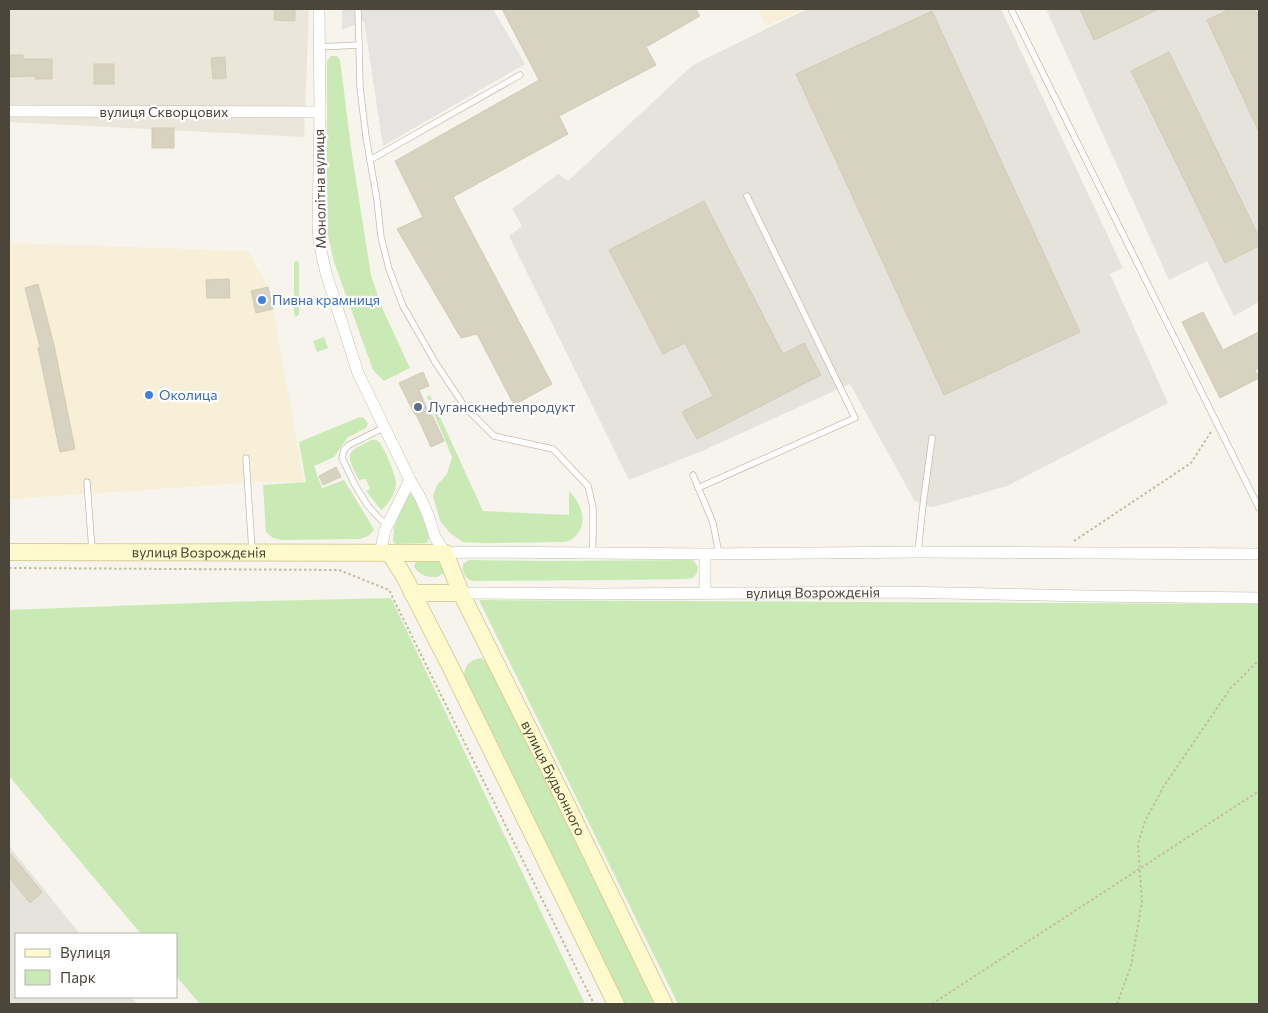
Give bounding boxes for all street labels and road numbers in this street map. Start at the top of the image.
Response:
street label: вулиця Скворцових [100,103,229,120]
street label: Монолітна вулиця [310,129,329,249]
street label: вулиця Возрождєнія [132,543,266,561]
street label: вулиця Возрождєнія [746,583,880,601]
street label: вулиця Будьонного [518,718,590,838]

